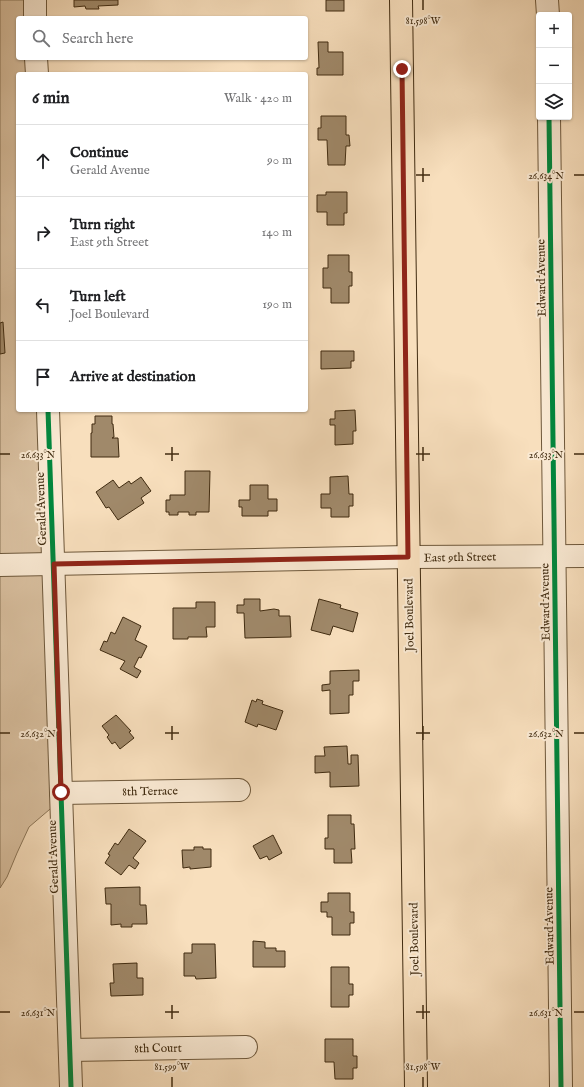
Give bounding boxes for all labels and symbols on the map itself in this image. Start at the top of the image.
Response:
text: 81.598°W [406,15,441,28]
route end [393,60,411,78]
text: 26.634°N [528,170,564,183]
street label: Edward Avenue [533,239,550,317]
text: 26.633°N [21,449,56,462]
text: 26.633°N [529,449,564,462]
street label: Gerald Avenue [33,471,50,546]
street label: East 9th Street [424,549,496,566]
street label: Edward Avenue [537,563,554,641]
street label: Joel Boulevard [401,578,419,654]
text: 26.632°N [20,728,56,741]
text: 26.632°N [528,728,564,741]
route start [52,783,70,801]
street label: 8th Terrace [122,784,178,799]
street label: Gerald Avenue [45,819,62,894]
street label: Edward Avenue [541,887,558,965]
street label: Joel Boulevard [406,902,424,978]
text: 26.631°N [21,1007,56,1020]
text: 26.631°N [529,1007,564,1020]
street label: 8th Court [134,1041,182,1056]
text: 81.599°W [155,1061,190,1074]
text: 81.598°W [406,1061,441,1074]

